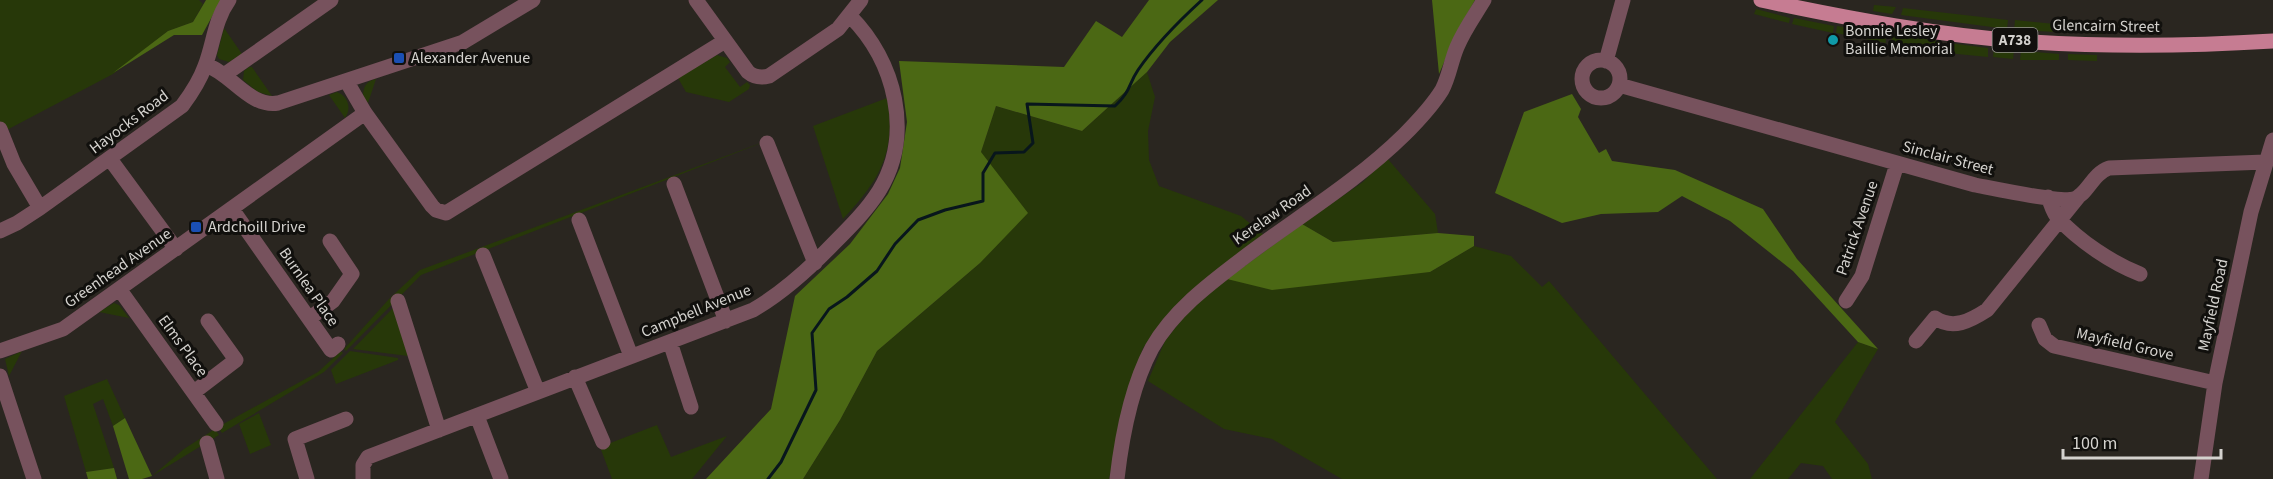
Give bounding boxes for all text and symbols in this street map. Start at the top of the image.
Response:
street label: Glencairn Street [2052,14,2160,38]
place label: Bonnie Lesley Baillie Memorial [1845,20,1953,60]
road number: A738 [1992,28,2038,52]
marker: Bonnie Lesley Baillie Memorial [1826,33,1840,47]
place label: Alexander Avenue [411,47,530,69]
marker: Alexander Avenue [392,51,406,65]
street label: Hayocks Road [85,85,173,159]
street label: Sinclair Street [1900,135,1997,181]
street label: Patrick Avenue [1831,178,1884,278]
street label: Kerelaw Road [1228,180,1316,250]
place label: Ardchoill Drive [208,216,306,238]
marker: Ardchoill Drive [189,220,203,234]
street label: Greenhead Avenue [60,223,176,313]
street label: Burnlea Place [274,243,344,331]
street label: Mayfield Road [2192,257,2234,353]
street label: Campbell Avenue [638,279,754,343]
street label: Elms Place [153,310,213,382]
street label: Mayfield Grove [2074,322,2176,366]
scale bar [2063,422,2220,460]
text: 100 m [2072,431,2117,456]

